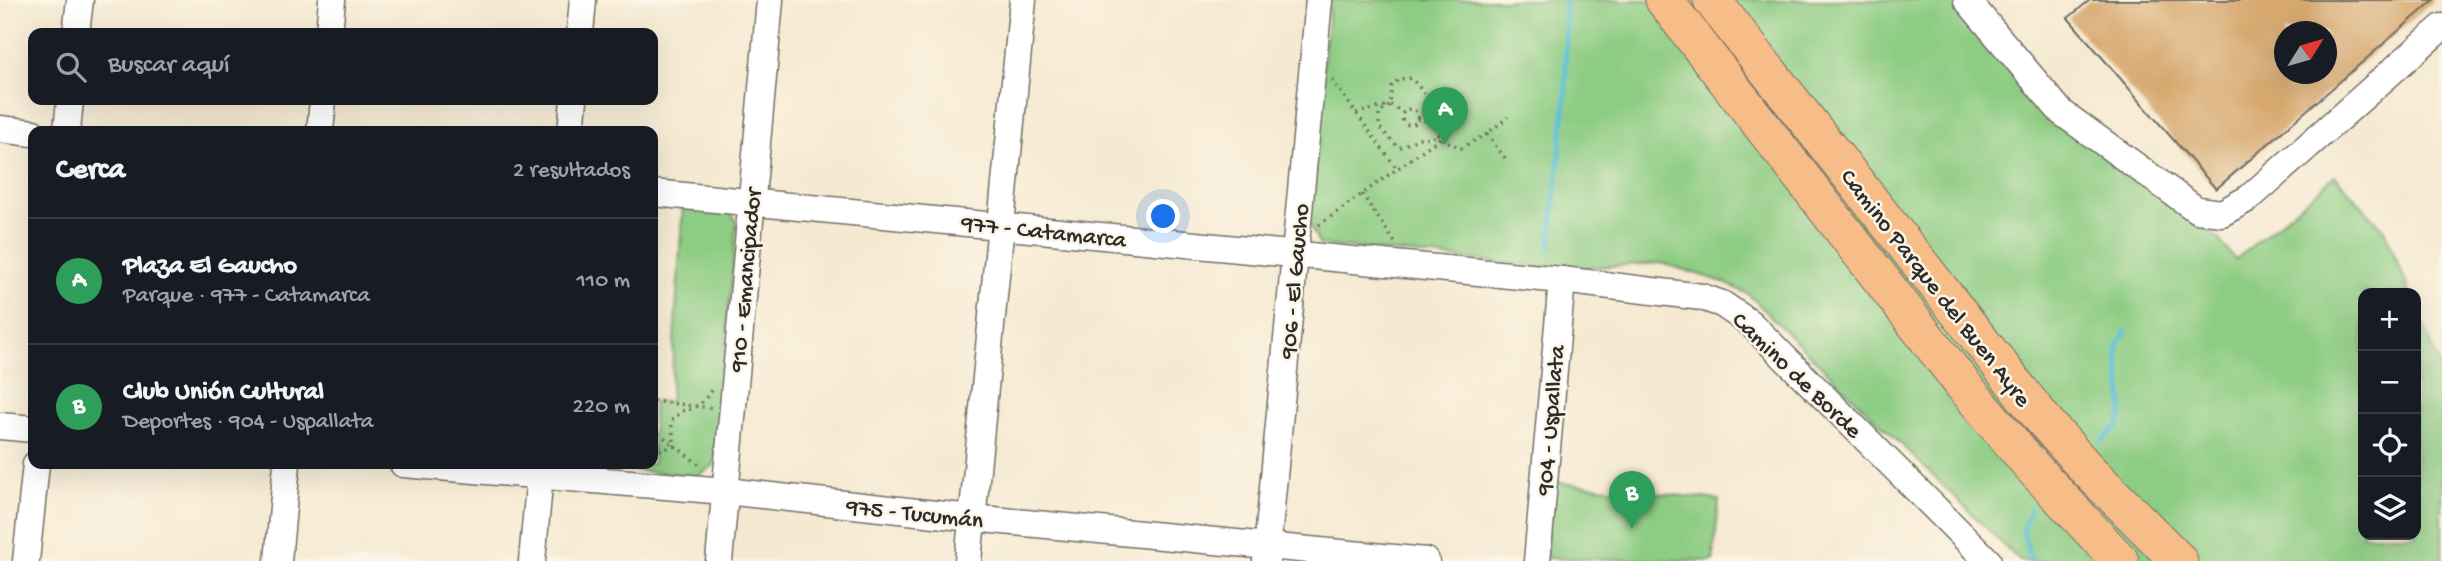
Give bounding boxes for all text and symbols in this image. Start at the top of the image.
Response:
north arrow [2274,21,2337,84]
search box [28,28,658,105]
icon: search [52,48,90,86]
text: Buscar aquí [108,51,230,82]
pin: A [1422,87,1468,145]
text: Cerca [56,154,125,189]
text: 2 resultados [513,158,630,185]
street label: Camino Parque del Buen Ayre [1832,164,2037,414]
street label: 910 - Emancipador [725,185,770,374]
your location [1146,199,1180,233]
street label: 906 - El Gaucho [1275,202,1318,361]
street label: 977 - Catamarca [959,210,1128,257]
text: Plaza El Gaucho [123,252,297,283]
text: A [72,268,86,295]
text: 110 m [577,268,630,295]
text: Parque · 977 - Catamarca [123,283,370,310]
map controls [2358,288,2421,540]
button: + [2358,288,2421,351]
street label: Camino de Borde [1724,307,1867,446]
street label: 904 - Uspallata [1531,343,1574,498]
button: − [2358,351,2421,414]
text: Club Unión Cultural [123,378,324,409]
text: B [73,394,85,421]
text: 220 m [573,394,630,421]
text: Deportes · 904 - Uspallata [123,409,374,436]
button: locate [2358,414,2421,477]
pin: B [1609,471,1655,529]
button: layers [2358,477,2421,540]
street label: 975 - Tucumán [844,494,985,537]

